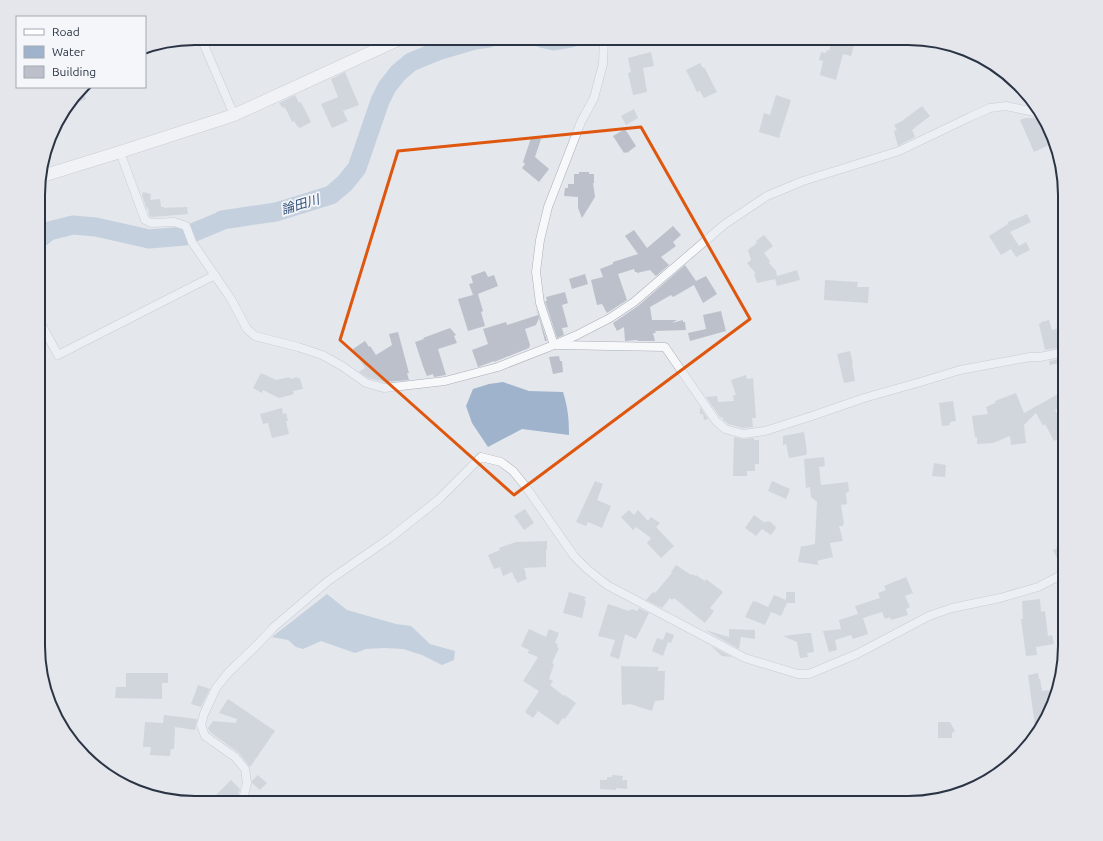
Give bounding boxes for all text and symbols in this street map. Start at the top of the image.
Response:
legend [16,16,146,88]
text: Road [52,25,80,38]
text: Water [52,45,85,58]
text: Building [52,65,96,78]
water label: 論田川 [279,191,323,216]

